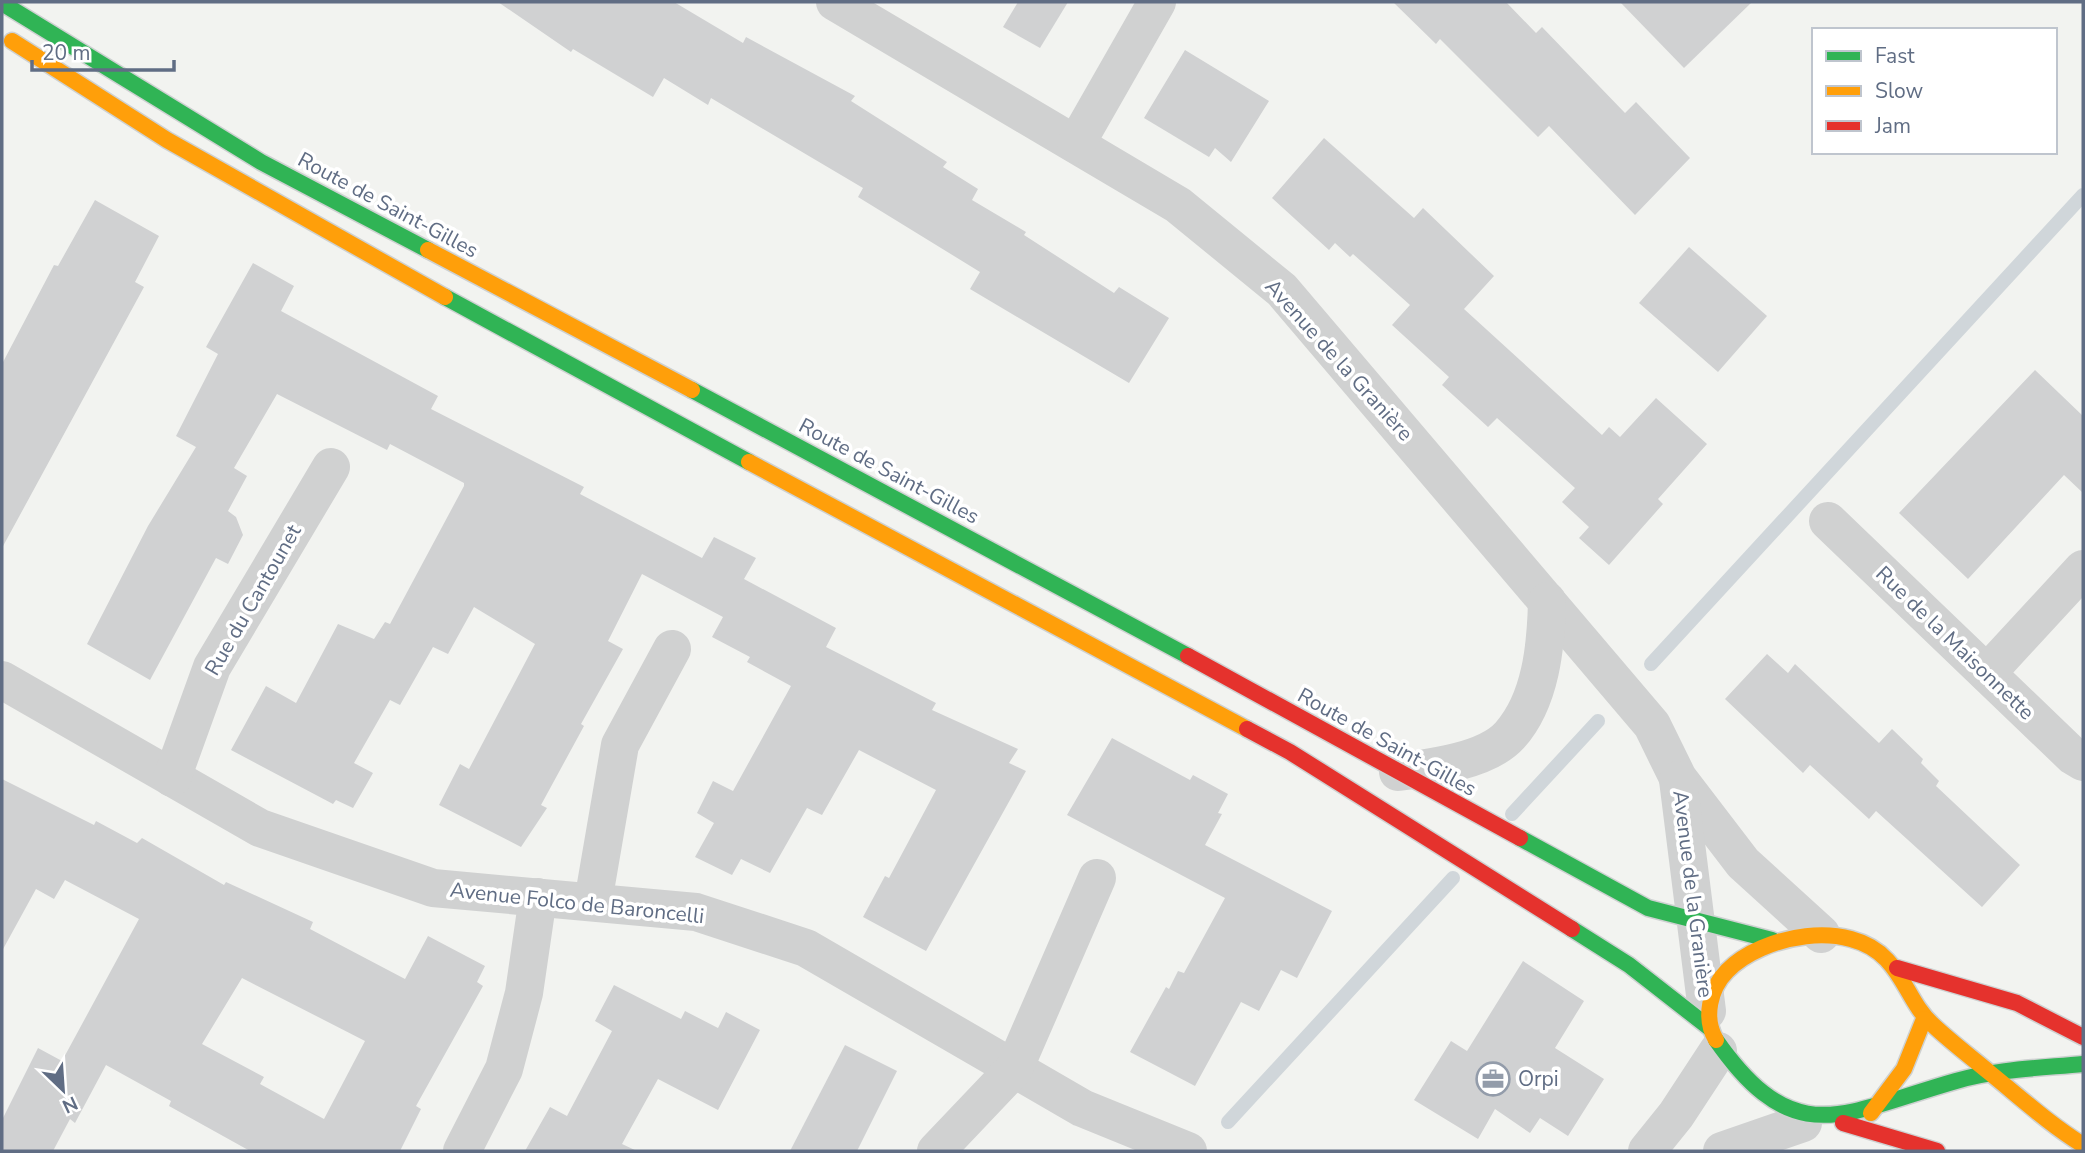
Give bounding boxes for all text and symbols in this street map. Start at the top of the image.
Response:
scale bar [32,28,173,72]
legend [1812,28,2057,154]
text: 20 m [42,39,91,67]
text: Fast [1875,42,1915,70]
text: Slow [1875,77,1924,105]
text: Jam [1874,112,1911,140]
street label: Route de Saint-Gilles [293,146,483,264]
street label: Avenue de la Granière [1259,273,1419,447]
street label: Route de Saint-Gilles [794,412,984,530]
street label: Rue du Cantounet [198,519,308,681]
street label: Rue de la Maisonnette [1870,560,2040,726]
street label: Route de Saint-Gilles [1293,681,1481,803]
street label: Avenue de la Granière [1666,789,1720,999]
street label: Avenue Folco de Baroncelli [449,876,705,930]
north arrow [28,1055,98,1125]
office icon: Orpi [1474,1060,1512,1098]
place label: Orpi [1518,1065,1559,1093]
text: N [58,1090,82,1119]

